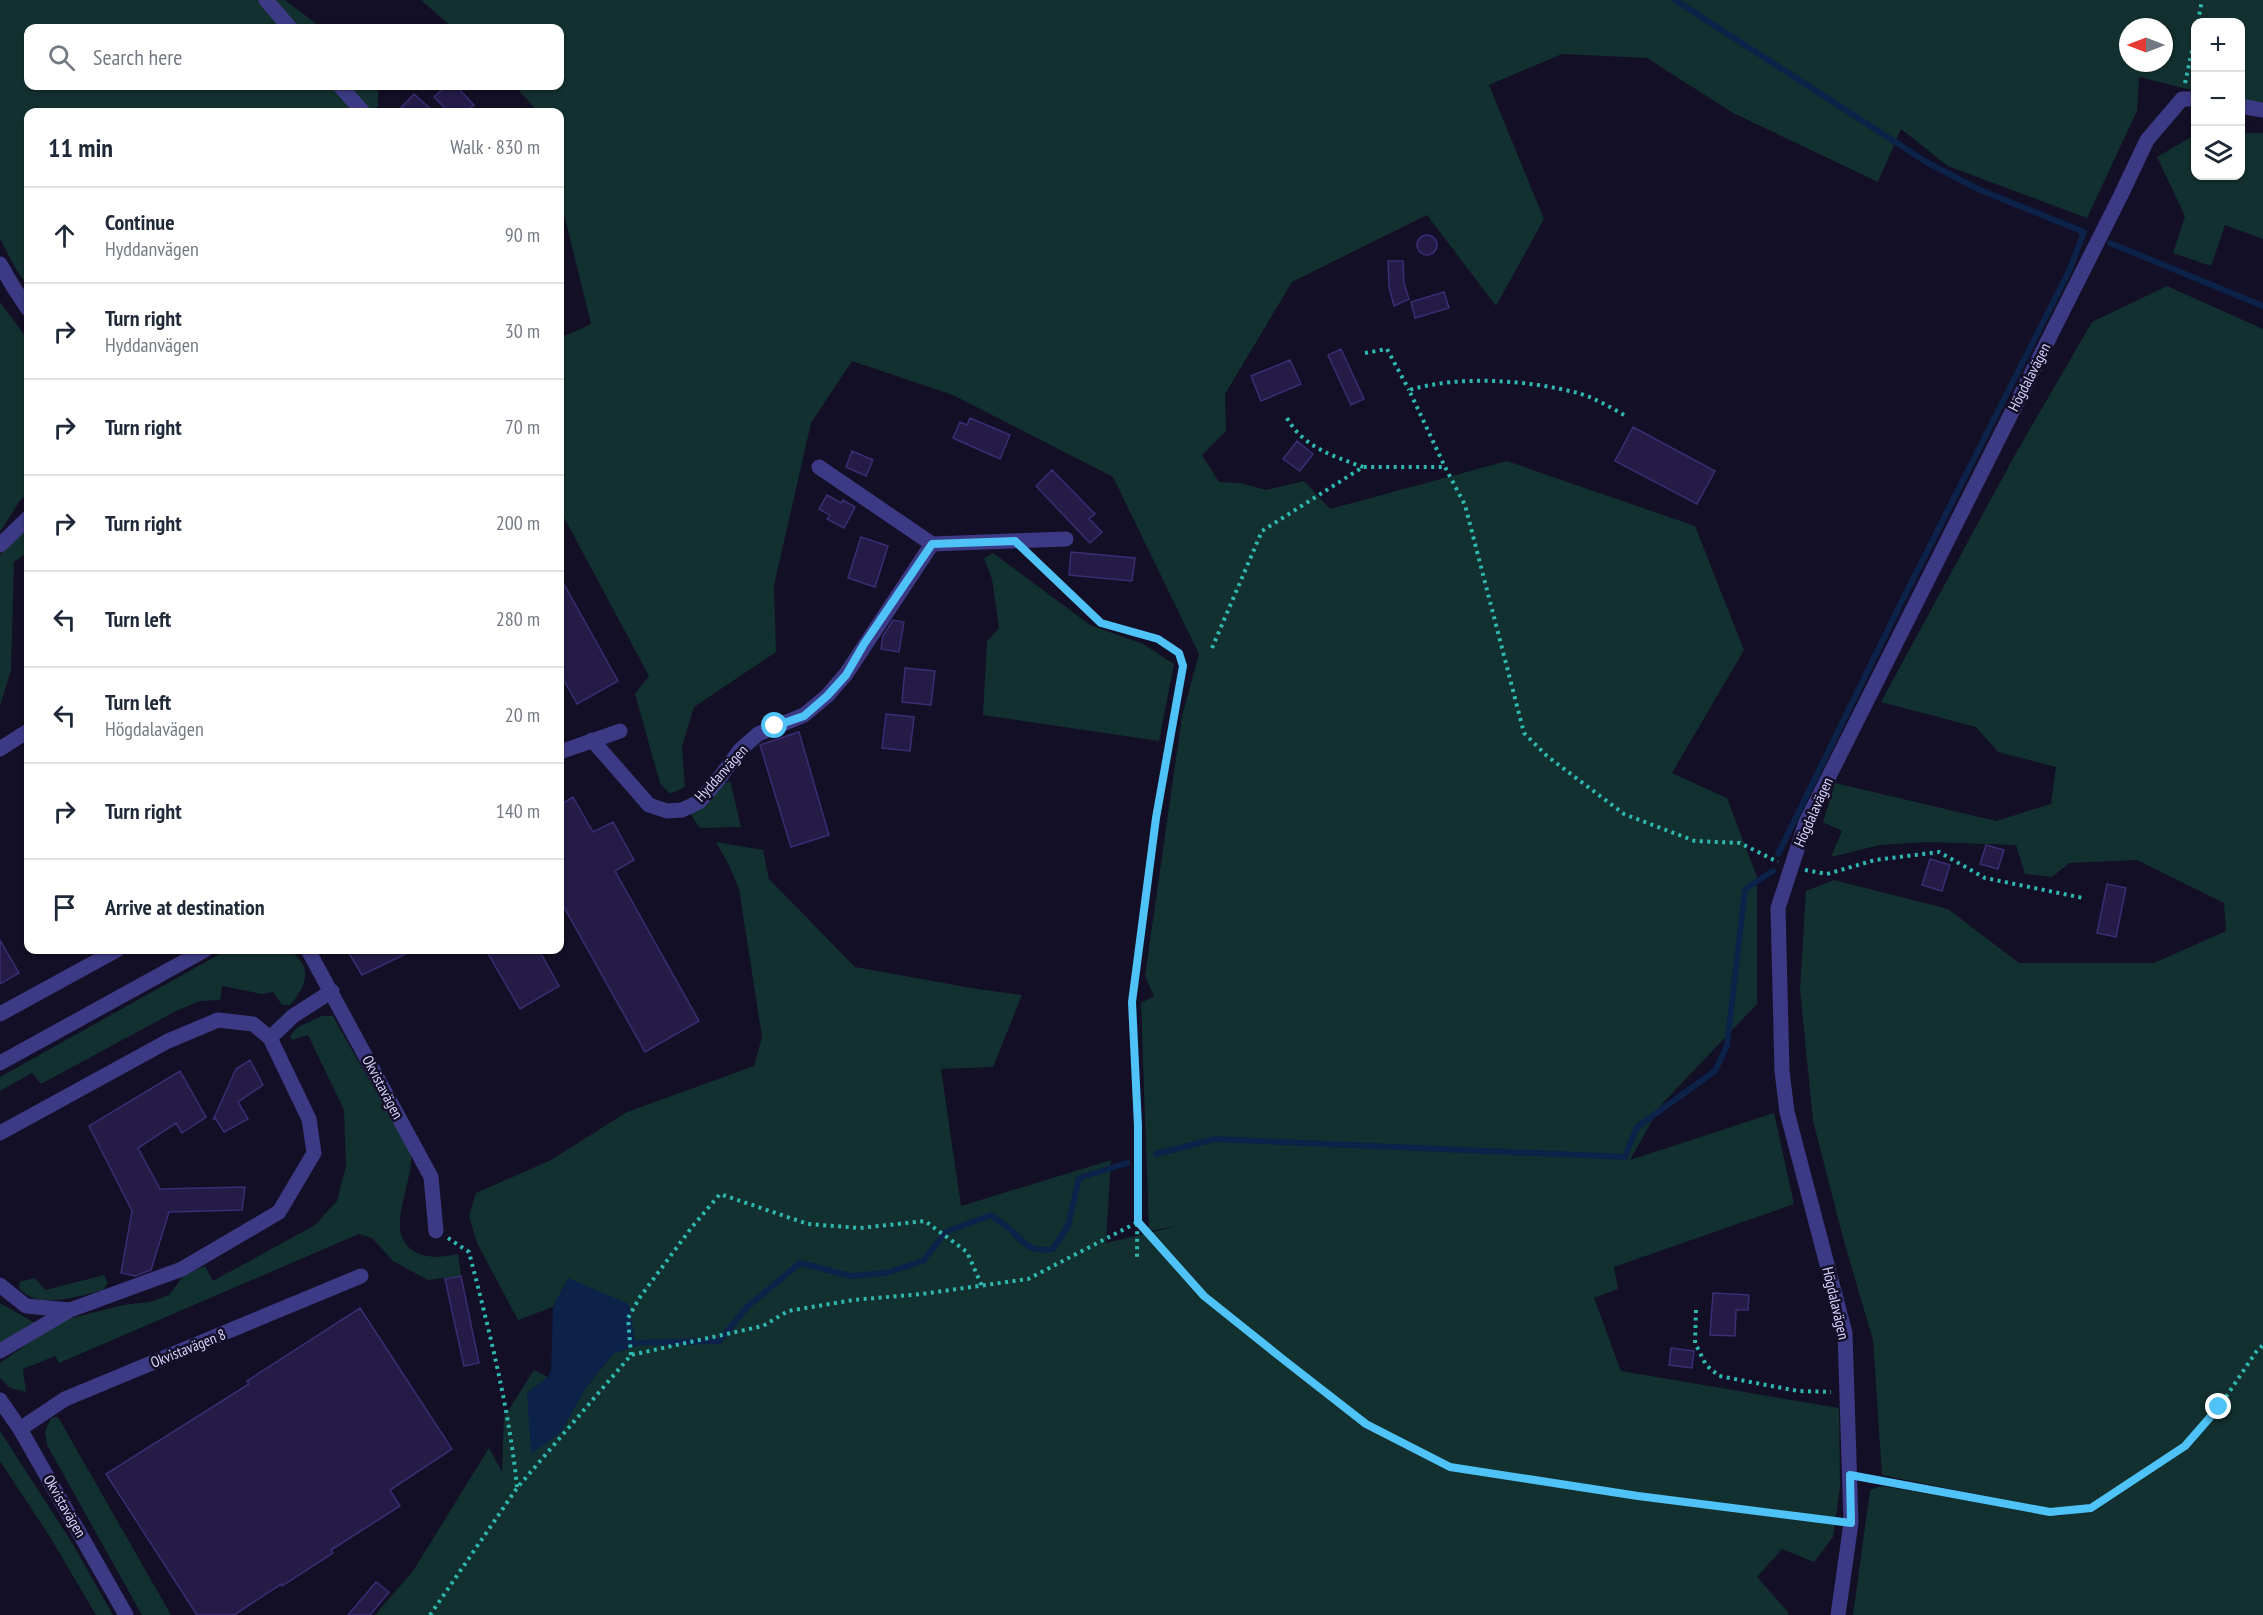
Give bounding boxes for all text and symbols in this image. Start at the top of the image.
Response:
north arrow [2119,18,2173,72]
map controls [2191,18,2245,180]
button: + [2191,18,2245,72]
search box [24,24,564,90]
icon: search [45,41,78,74]
text: Search here [93,43,182,71]
button: − [2191,72,2245,126]
button: layers [2191,126,2245,180]
text: 11 min [48,131,113,164]
text: Walk · 830 m [450,134,540,160]
text: Continue [105,208,175,236]
icon: ahead [48,219,81,252]
text: 90 m [505,222,540,248]
text: Hyddanvägen [105,236,199,262]
text: Turn right [105,304,182,332]
icon: right [48,315,81,348]
text: 30 m [505,318,540,344]
text: Hyddanvägen [105,332,199,358]
street label: Högdalavägen [2004,340,2054,414]
icon: right [48,411,81,444]
text: Turn right [105,413,182,441]
text: 70 m [505,414,540,440]
icon: right [48,507,81,540]
text: Turn right [105,509,182,537]
text: 200 m [496,510,540,536]
icon: left [48,603,81,636]
text: Turn left [105,605,171,633]
text: 280 m [496,606,540,632]
text: Turn left [105,688,171,716]
icon: left [48,699,81,732]
text: 20 m [505,702,540,728]
route start [761,712,787,738]
text: Högdalavägen [105,716,204,742]
street label: Hyddanvägen [690,741,752,805]
street label: Högdalavägen [1789,774,1837,850]
icon: right [48,795,81,828]
text: Turn right [105,797,182,825]
text: 140 m [496,798,540,824]
icon: arrive [48,891,81,924]
text: Arrive at destination [105,893,265,921]
street label: Okvistavägen [358,1052,408,1122]
street label: Högdalavägen [1818,1265,1854,1341]
street label: Okvistavägen 8 [148,1324,228,1372]
route end [2205,1393,2231,1419]
street label: Okvistavägen [39,1471,91,1541]

